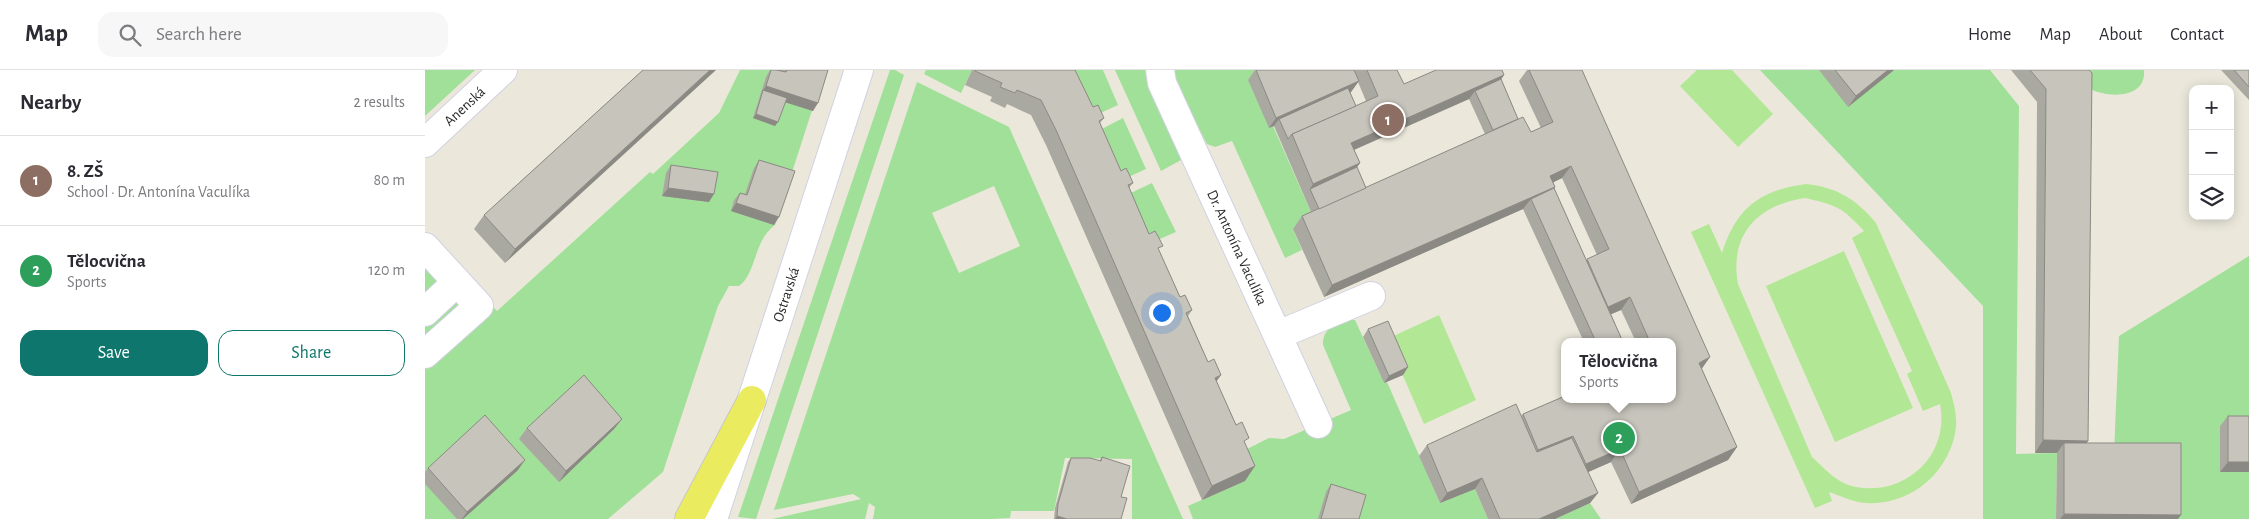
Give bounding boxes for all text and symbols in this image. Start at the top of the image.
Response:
search box [98,12,448,57]
icon: search [116,21,144,49]
text: Map [25,22,68,46]
text: Search here [156,25,242,44]
text: Home [1968,26,2011,44]
text: Map [2039,26,2071,44]
text: About [2099,26,2142,44]
text: Contact [2170,26,2224,44]
street label: Anenská [441,83,488,129]
map controls [2189,85,2234,220]
button: + [2189,85,2234,130]
text: Nearby [20,92,81,113]
text: 2 results [353,94,405,110]
pin: 1 [1372,101,1404,139]
button: − [2189,130,2234,175]
text: 8. ZŠ [67,162,103,181]
text: 1 [33,172,39,188]
text: 80 m [374,172,405,188]
button: layers [2189,175,2234,220]
text: School · Dr. Antonína Vaculíka [67,184,250,200]
street label: Dr. Antonína Vaculíka [1204,188,1270,307]
text: Tělocvična [67,252,146,271]
text: 2 [32,262,40,278]
text: 120 m [368,262,405,278]
street label: Ostravská [770,265,802,324]
text: Sports [67,274,107,290]
your location [1149,300,1175,326]
button: Save [20,330,208,376]
button: Share [218,330,405,376]
popup [1561,338,1676,403]
text: Tělocvična [1579,352,1658,371]
text: Sports [1579,374,1619,390]
pin: 2 [1603,419,1635,457]

